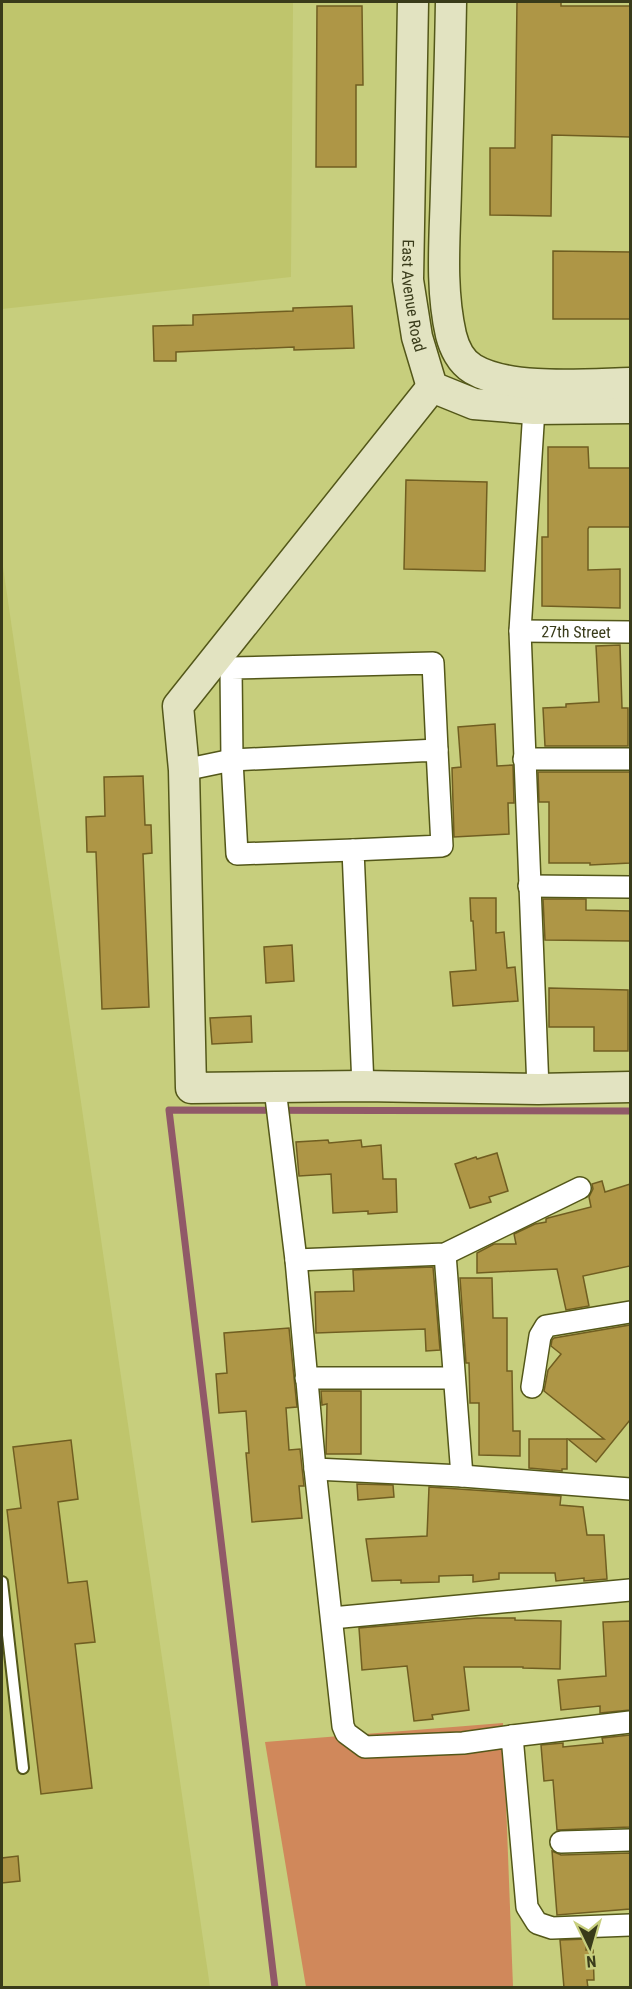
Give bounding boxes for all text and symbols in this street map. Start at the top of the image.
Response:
street label: East Avenue Road [399,239,430,354]
street label: 27th Street [541,622,611,641]
north arrow [560,1917,620,1977]
text: N [586,1952,597,1971]

